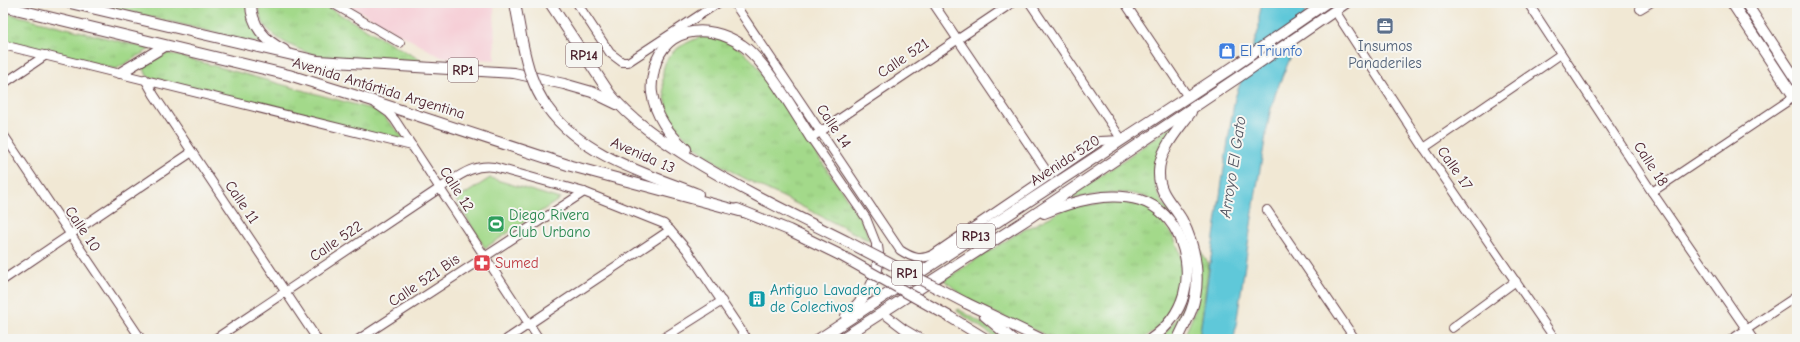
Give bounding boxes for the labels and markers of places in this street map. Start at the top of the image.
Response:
office icon: Insumos Panaderiles [1375,16,1395,36]
place label: Insumos Panaderiles [1348,37,1422,72]
shop icon: El Triunfo [1217,41,1237,61]
place label: El Triunfo [1240,42,1302,60]
place label: Diego Rivera Club Urbano [509,206,591,241]
sports icon: Diego Rivera Club Urbano [486,214,506,234]
pharmacy icon: Sumed [472,253,492,273]
place label: Sumed [495,254,539,272]
place label: Antiguo Lavadero de Colectivos [770,281,881,316]
building icon: Antiguo Lavadero de Colectivos [747,289,767,309]

